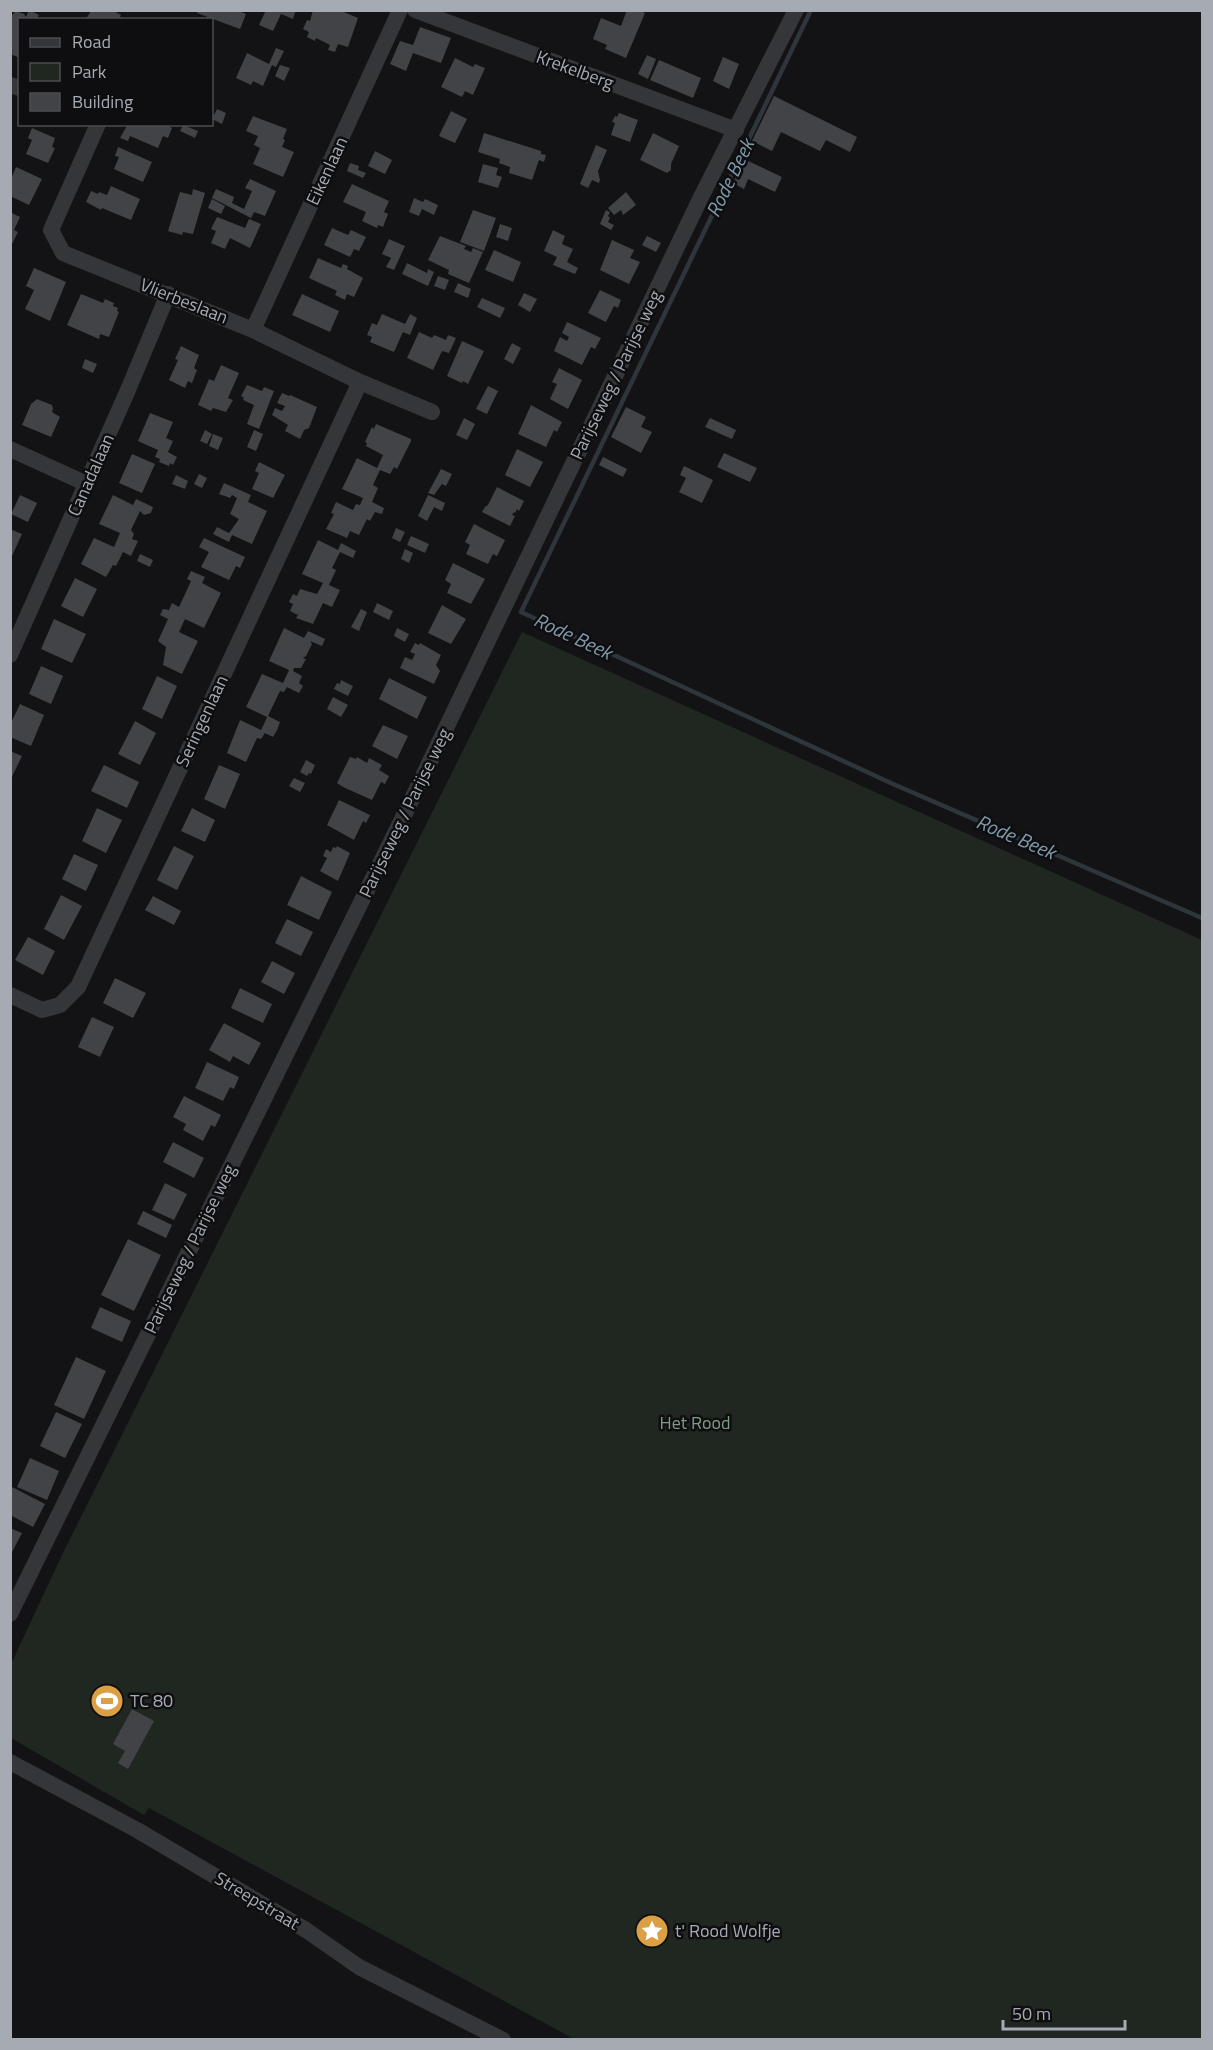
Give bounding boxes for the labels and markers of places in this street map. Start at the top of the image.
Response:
sports icon: TC 80 [89,1683,125,1719]
place label: TC 80 [130,1687,173,1714]
place icon: t' Rood Wolfje [634,1913,670,1949]
place label: t' Rood Wolfje [675,1917,781,1944]

